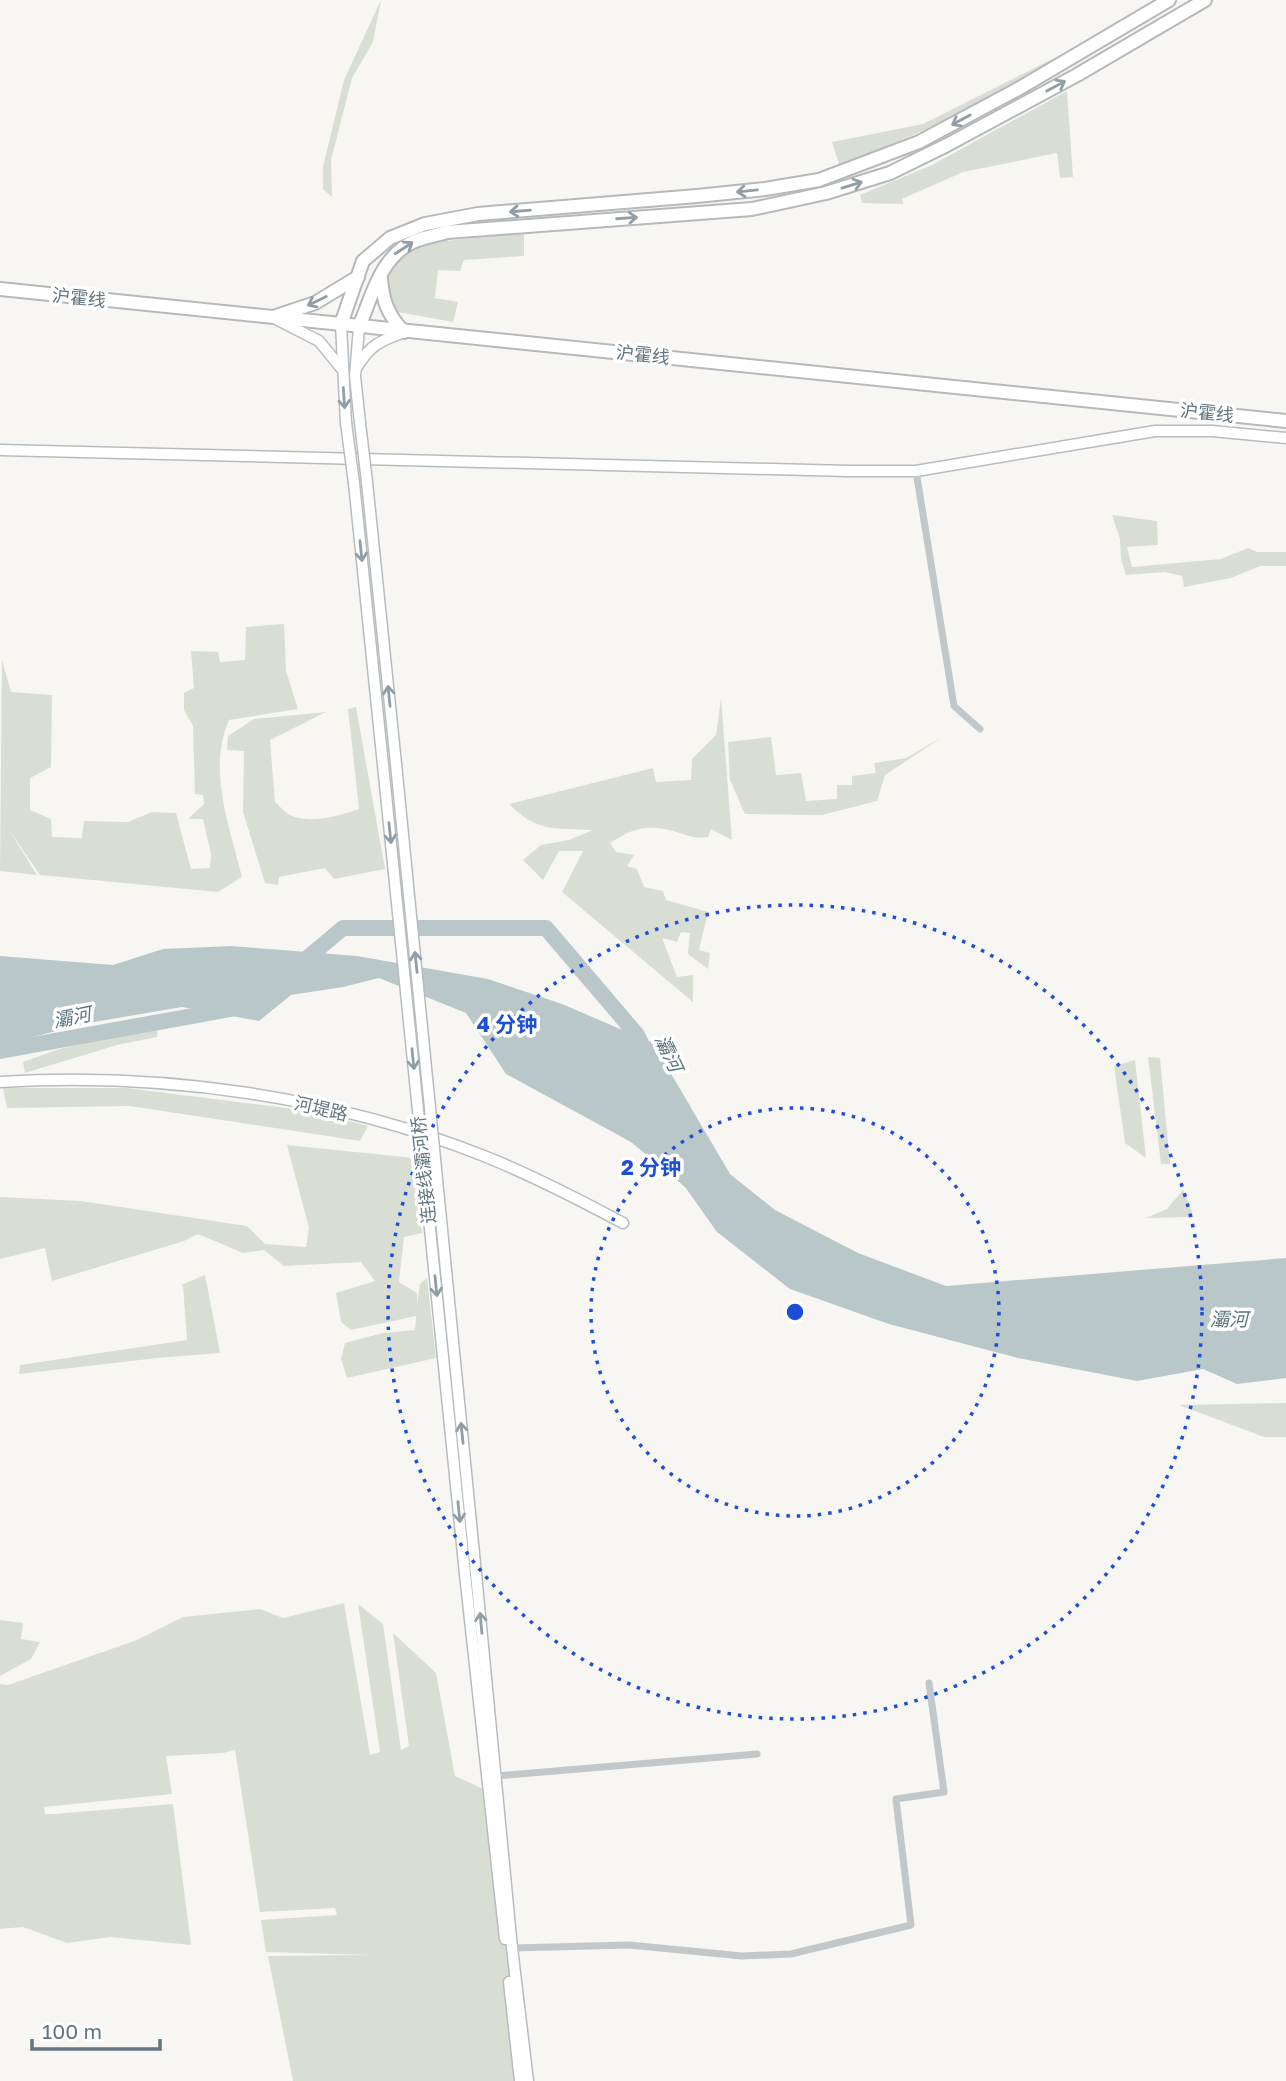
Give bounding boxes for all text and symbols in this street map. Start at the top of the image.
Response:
one-way arrow [1045,79,1066,92]
one-way arrow [951,113,972,127]
one-way arrow [840,178,862,190]
one-way arrow [736,185,759,198]
one-way arrow [510,205,532,218]
one-way arrow [616,212,639,225]
one-way arrow [393,241,413,255]
street label: 沪霍线 [51,283,107,311]
one-way arrow [307,295,328,308]
street label: 沪霍线 [615,340,671,368]
one-way arrow [338,386,351,409]
street label: 沪霍线 [1179,398,1235,426]
one-way arrow [355,539,368,562]
one-way arrow [383,685,396,708]
one-way arrow [384,821,397,844]
one-way arrow [409,952,422,974]
water label: 灞河 [51,1001,97,1031]
text: 4 分钟 [477,1011,537,1037]
water label: 灞河 [651,1031,690,1078]
one-way arrow [406,1047,419,1070]
street label: 河堤路 [292,1091,350,1125]
street label: 连接线灞河桥 [406,1115,440,1225]
text: 2 分钟 [621,1154,681,1180]
one-way arrow [429,1274,442,1296]
centre of rings [783,1300,807,1324]
water label: 灞河 [1210,1307,1252,1330]
one-way arrow [455,1422,468,1444]
one-way arrow [452,1500,465,1523]
one-way arrow [474,1612,487,1635]
scale bar [32,2008,159,2052]
text: 100 m [42,2018,102,2044]

